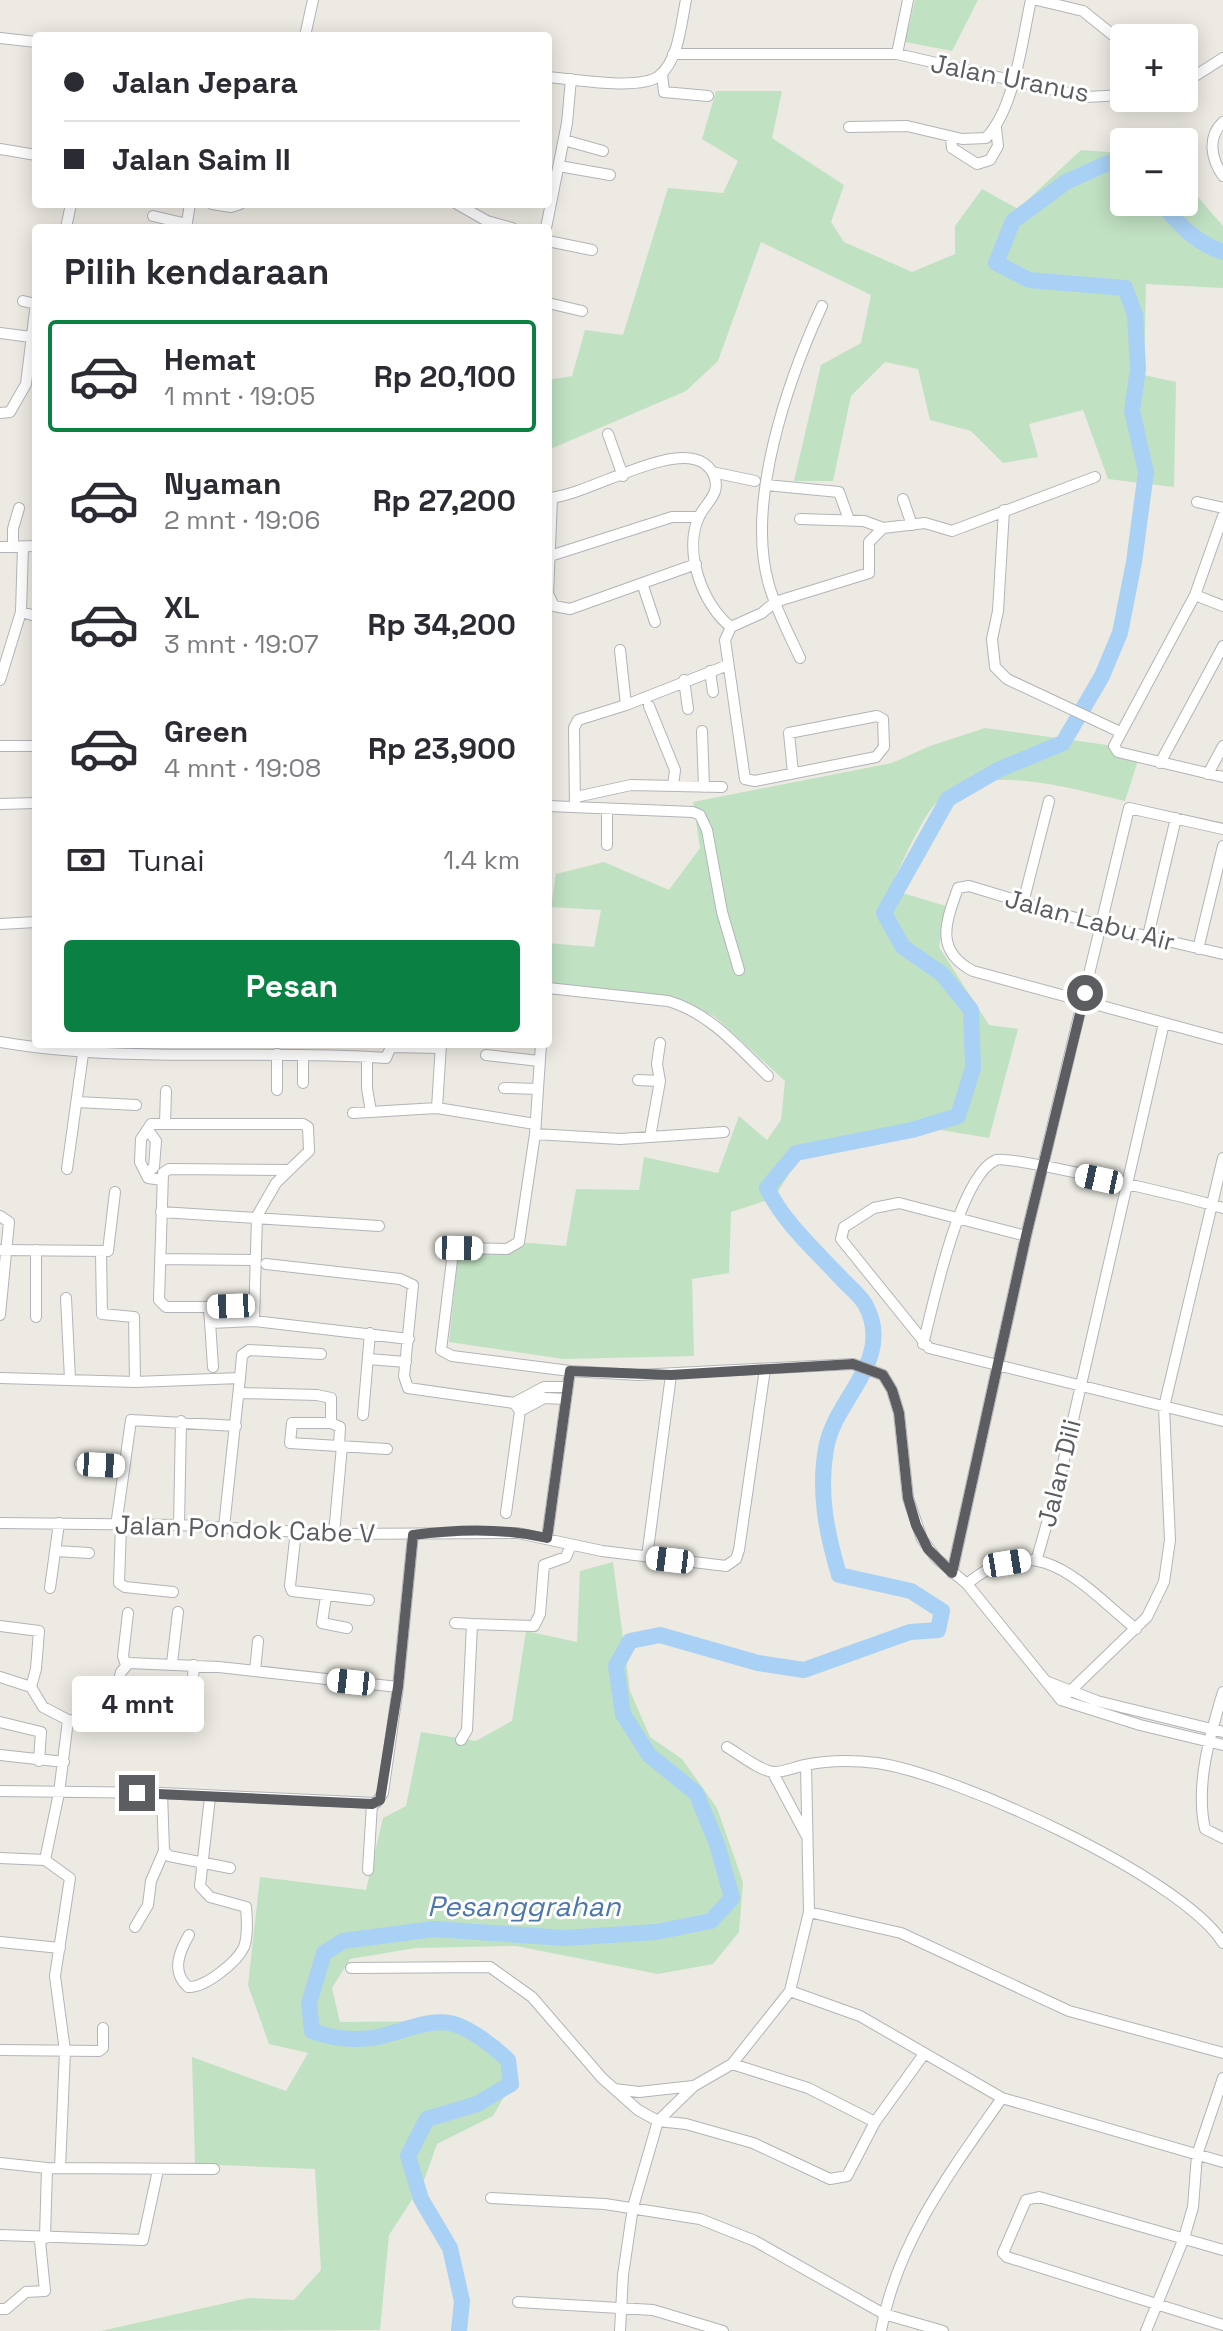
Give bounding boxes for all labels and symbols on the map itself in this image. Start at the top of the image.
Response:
street label: Jalan Uranus [928,46,1092,110]
street label: Jalan Labu Air [1001,881,1179,959]
route start [1067,975,1103,1011]
car [1073,1162,1125,1196]
car [435,1236,483,1260]
car [207,1293,255,1319]
street label: Jalan Dili [1029,1416,1089,1530]
car [76,1452,126,1478]
street label: Jalan Pondok Cabe V [114,1507,376,1551]
car [645,1545,695,1575]
car [981,1547,1033,1579]
car [326,1668,376,1696]
callout: 4 mnt [71,1677,203,1733]
route end [119,1775,155,1811]
water label: Pesanggrahan [427,1888,622,1924]

